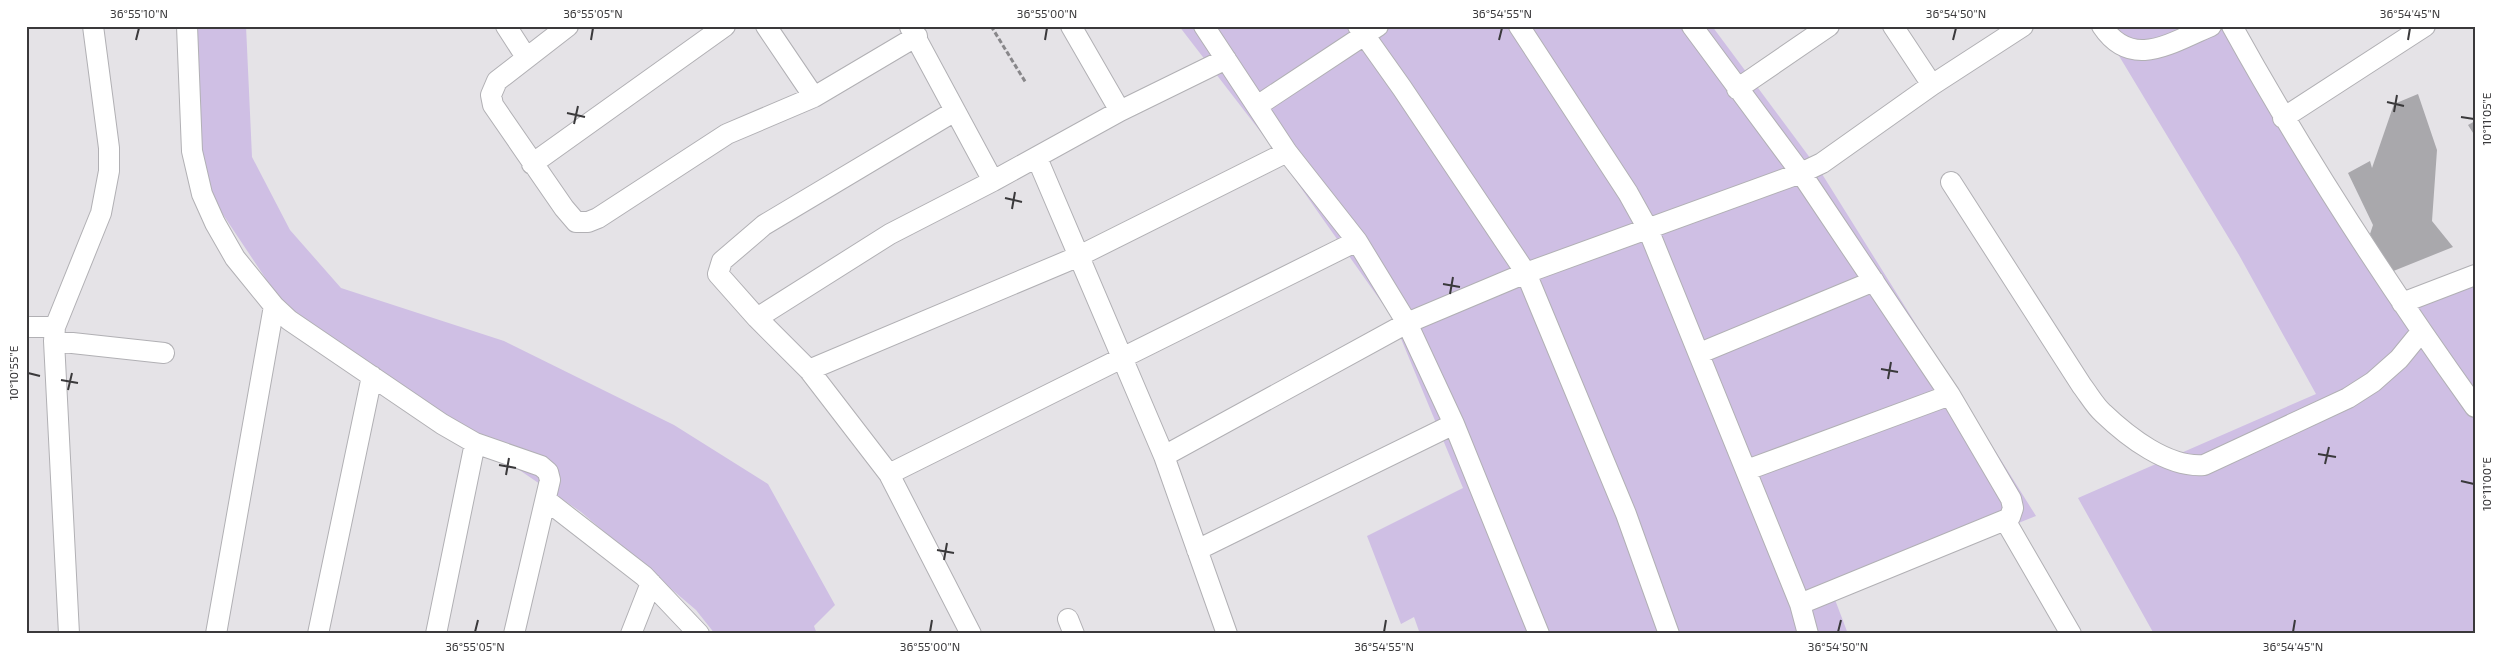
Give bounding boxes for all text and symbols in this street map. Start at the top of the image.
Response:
text: 36°55'10"N [110,6,168,20]
text: 36°55'05"N [563,6,623,20]
text: 36°55'00"N [1017,6,1077,20]
text: 36°54'55"N [1472,6,1532,20]
text: 36°54'50"N [1926,6,1986,20]
text: 36°54'45"N [2380,6,2440,20]
text: 10°11'05"E [2479,92,2493,146]
text: 10°10'55"E [6,345,20,400]
text: 10°11'00"E [2479,457,2493,511]
text: 36°55'05"N [445,639,505,653]
text: 36°55'00"N [900,639,960,653]
text: 36°54'55"N [1354,639,1414,653]
text: 36°54'50"N [1808,639,1868,653]
text: 36°54'45"N [2263,639,2323,653]

